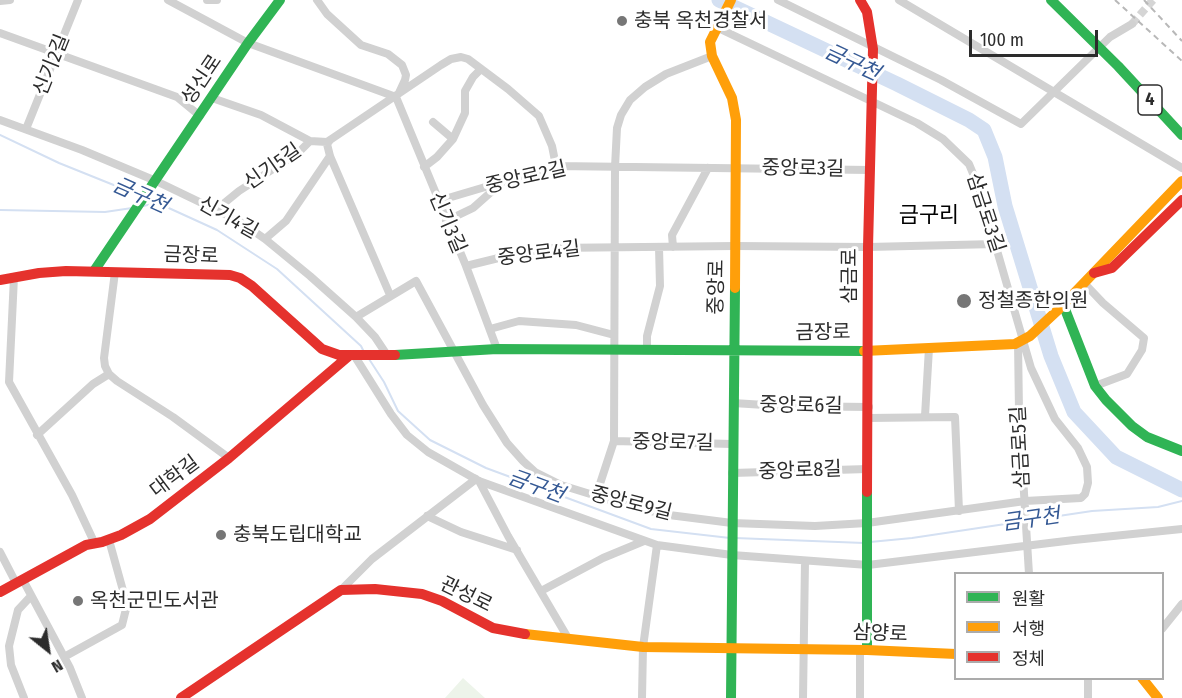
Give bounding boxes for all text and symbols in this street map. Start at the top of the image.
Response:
place label: 충북 옥천경찰서 [634,9,767,33]
marker: 충북 옥천경찰서 [615,14,629,28]
scale bar [972,18,1101,56]
text: 100 m [980,29,1024,51]
street label: 신기2길 [29,31,75,99]
water label: 금구천 [820,39,884,87]
street label: 성신로 [177,50,227,110]
road number: 4 [1138,85,1162,115]
street label: 신기5길 [240,139,306,195]
street label: 중앙로3길 [761,156,845,182]
street label: 중앙로2길 [483,157,569,199]
street label: 삼금로3길 [961,170,1009,256]
water label: 금구천 [108,173,172,219]
street label: 신기3길 [423,189,471,257]
street label: 신기4길 [194,192,262,244]
district label: 금구리 [899,203,959,229]
street label: 중앙로4길 [496,237,582,271]
street label: 금장로 [163,243,219,269]
street label: 삼금로 [838,248,862,304]
street label: 중앙로 [705,259,729,315]
place label: 정철종한의원 [978,289,1088,313]
marker: 정철종한의원 [955,292,973,310]
street label: 금장로 [795,321,851,345]
street label: 중앙로6길 [759,393,843,419]
street label: 삼금로5길 [1007,405,1035,489]
street label: 중앙로7길 [632,430,714,456]
street label: 대학길 [146,451,204,503]
street label: 중앙로8길 [758,458,842,484]
water label: 금구천 [504,465,568,509]
street label: 중앙로9길 [588,482,674,526]
water label: 금구천 [1001,503,1061,537]
place label: 충북도립대학교 [233,523,362,547]
marker: 충북도립대학교 [214,528,228,542]
street label: 관성로 [436,572,496,618]
legend [954,572,1164,680]
text: 원활 [1012,588,1045,610]
place label: 옥천군민도서관 [90,589,219,613]
marker: 옥천군민도서관 [71,594,85,608]
text: 서행 [1012,618,1045,640]
north arrow [18,620,78,680]
street label: 삼양로 [852,621,908,647]
text: 정체 [1012,648,1045,670]
text: N [48,655,66,677]

